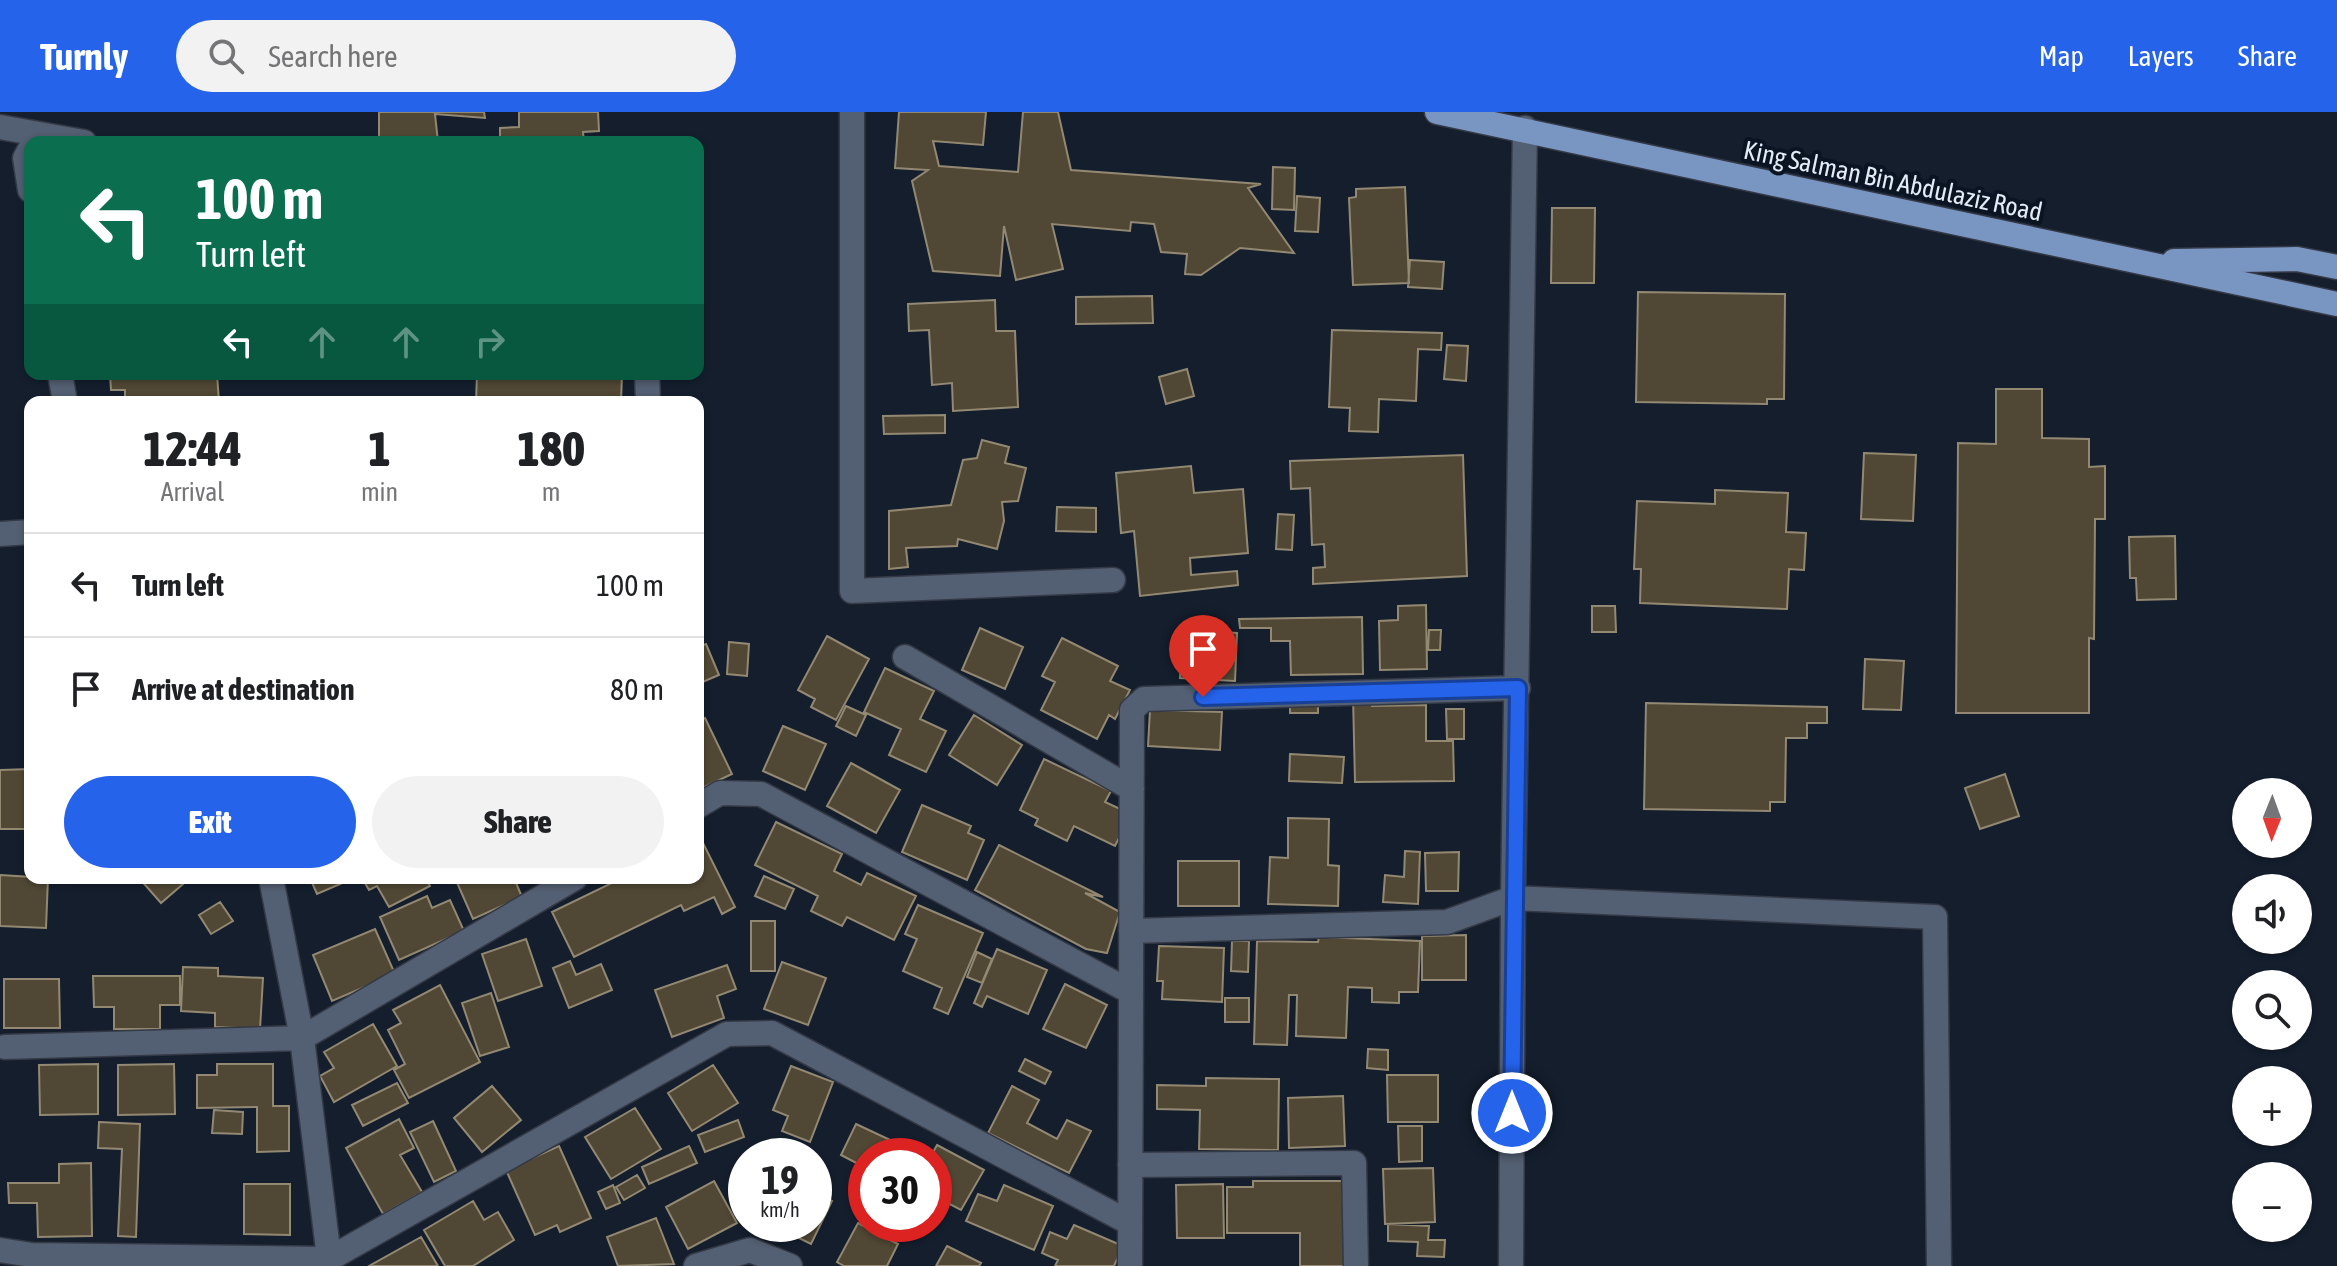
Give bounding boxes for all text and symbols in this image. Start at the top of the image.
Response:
search box [176,20,736,92]
icon: search [204,34,248,78]
text: Turnly [40,35,128,78]
text: Search here [268,39,398,73]
text: Map [2039,40,2084,72]
text: Layers [2128,40,2194,72]
text: Share [2238,40,2297,72]
street label: King Salman Bin Abdulaziz Road [1741,135,2045,227]
text: 100 m [196,167,323,231]
icon: left [64,168,168,272]
text: Turn left [196,233,306,275]
icon: left [216,320,260,364]
icon: ahead [300,320,344,364]
icon: ahead [384,320,428,364]
icon: right [468,320,512,364]
text: 12:44 [143,421,242,476]
text: 1 [368,421,391,476]
text: 180 [517,421,585,476]
text: Arrival [161,477,224,507]
text: min [361,477,398,507]
text: m [542,477,560,507]
icon: left [64,563,108,607]
text: Turn left [132,568,224,602]
text: 100 m [596,568,664,602]
pin [1169,615,1237,697]
icon: arrive [1181,627,1225,671]
icon: arrive [64,667,108,711]
text: Arrive at destination [132,672,354,706]
text: 80 m [610,672,664,706]
button: Exit [64,776,356,868]
button: Share [372,776,664,868]
north arrow [2232,778,2312,858]
map controls [2232,778,2312,1242]
button: sound [2232,874,2312,954]
button: search [2232,970,2312,1050]
button: + [2232,1066,2312,1146]
position arrow [1470,1071,1554,1155]
speed limit sign: 30 [848,1138,952,1242]
text: 19 [761,1157,799,1202]
button: − [2232,1162,2312,1242]
text: km/h [760,1198,800,1221]

